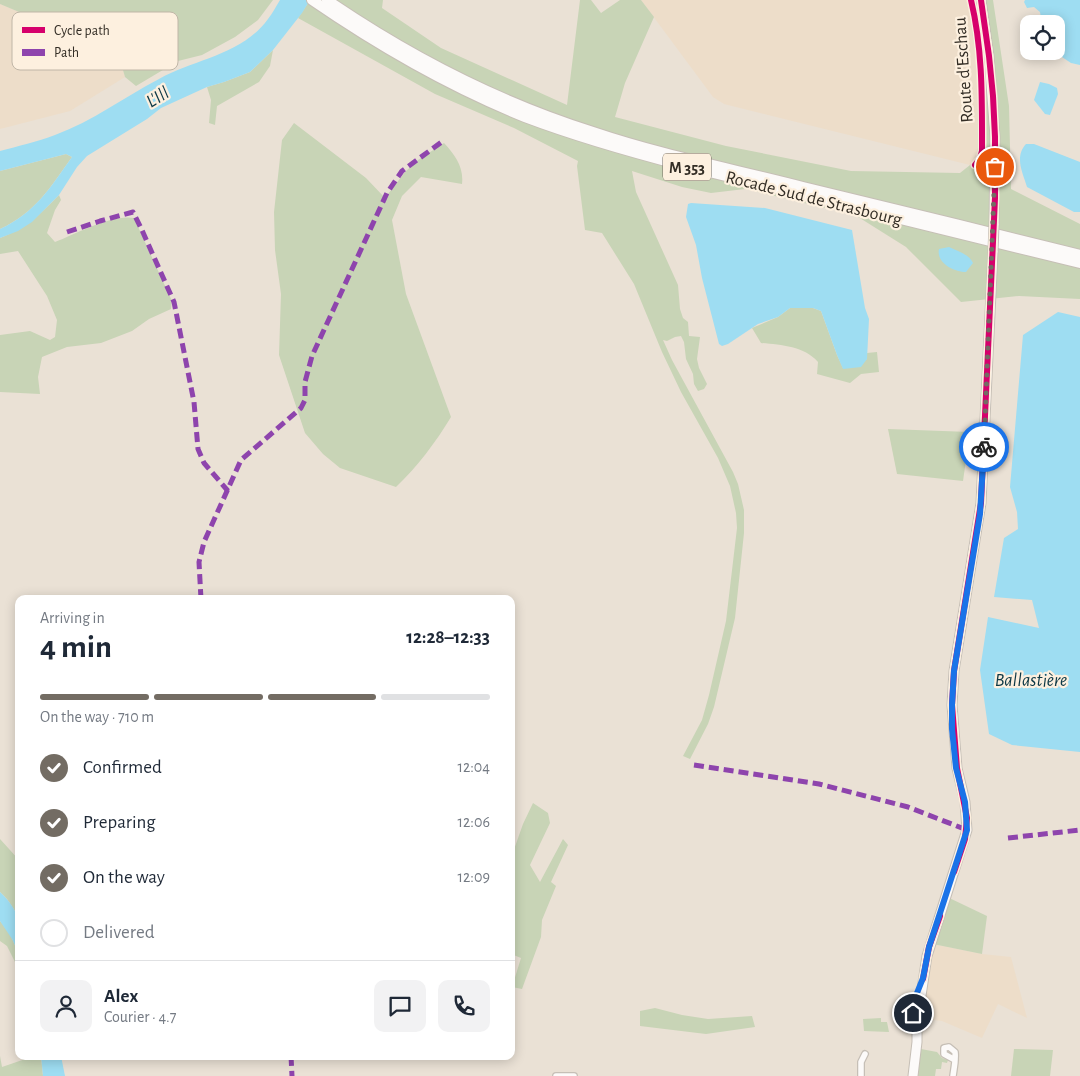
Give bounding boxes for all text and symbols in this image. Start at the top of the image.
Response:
legend [12,12,178,70]
map controls [1020,15,1065,60]
button: locate [1020,15,1065,60]
street label: Route d'Eschau [951,17,977,123]
text: Cycle path [54,24,110,38]
text: Path [54,46,79,60]
water label: L'Ill [143,83,173,111]
pin [974,146,1016,188]
icon: bag [981,153,1009,181]
road number: M 353 [663,154,711,180]
street label: Rocade Sud de Strasbourg [724,168,904,230]
courier [959,422,1009,472]
icon: bike [970,433,998,461]
text: Arriving in [40,610,105,626]
text: 12:28–12:33 [406,628,490,647]
text: 4 min [40,631,112,663]
water label: Ballastière [995,671,1067,690]
text: On the way · 710 m [40,709,154,725]
icon: check [40,754,68,782]
text: Confirmed [83,758,162,777]
text: 12:04 [457,759,490,775]
icon: check [40,809,68,837]
text: Preparing [83,813,156,832]
text: 12:06 [458,814,490,830]
icon: check [40,864,68,892]
text: On the way [83,868,165,887]
text: 12:09 [458,869,490,885]
text: Delivered [83,923,155,942]
button: person [40,980,92,1032]
button: chat [374,980,426,1032]
button: phone [438,980,490,1032]
text: Alex [104,987,138,1006]
pin [892,992,934,1034]
icon: home [899,999,927,1027]
text: Courier · 4.7 [104,1009,176,1025]

